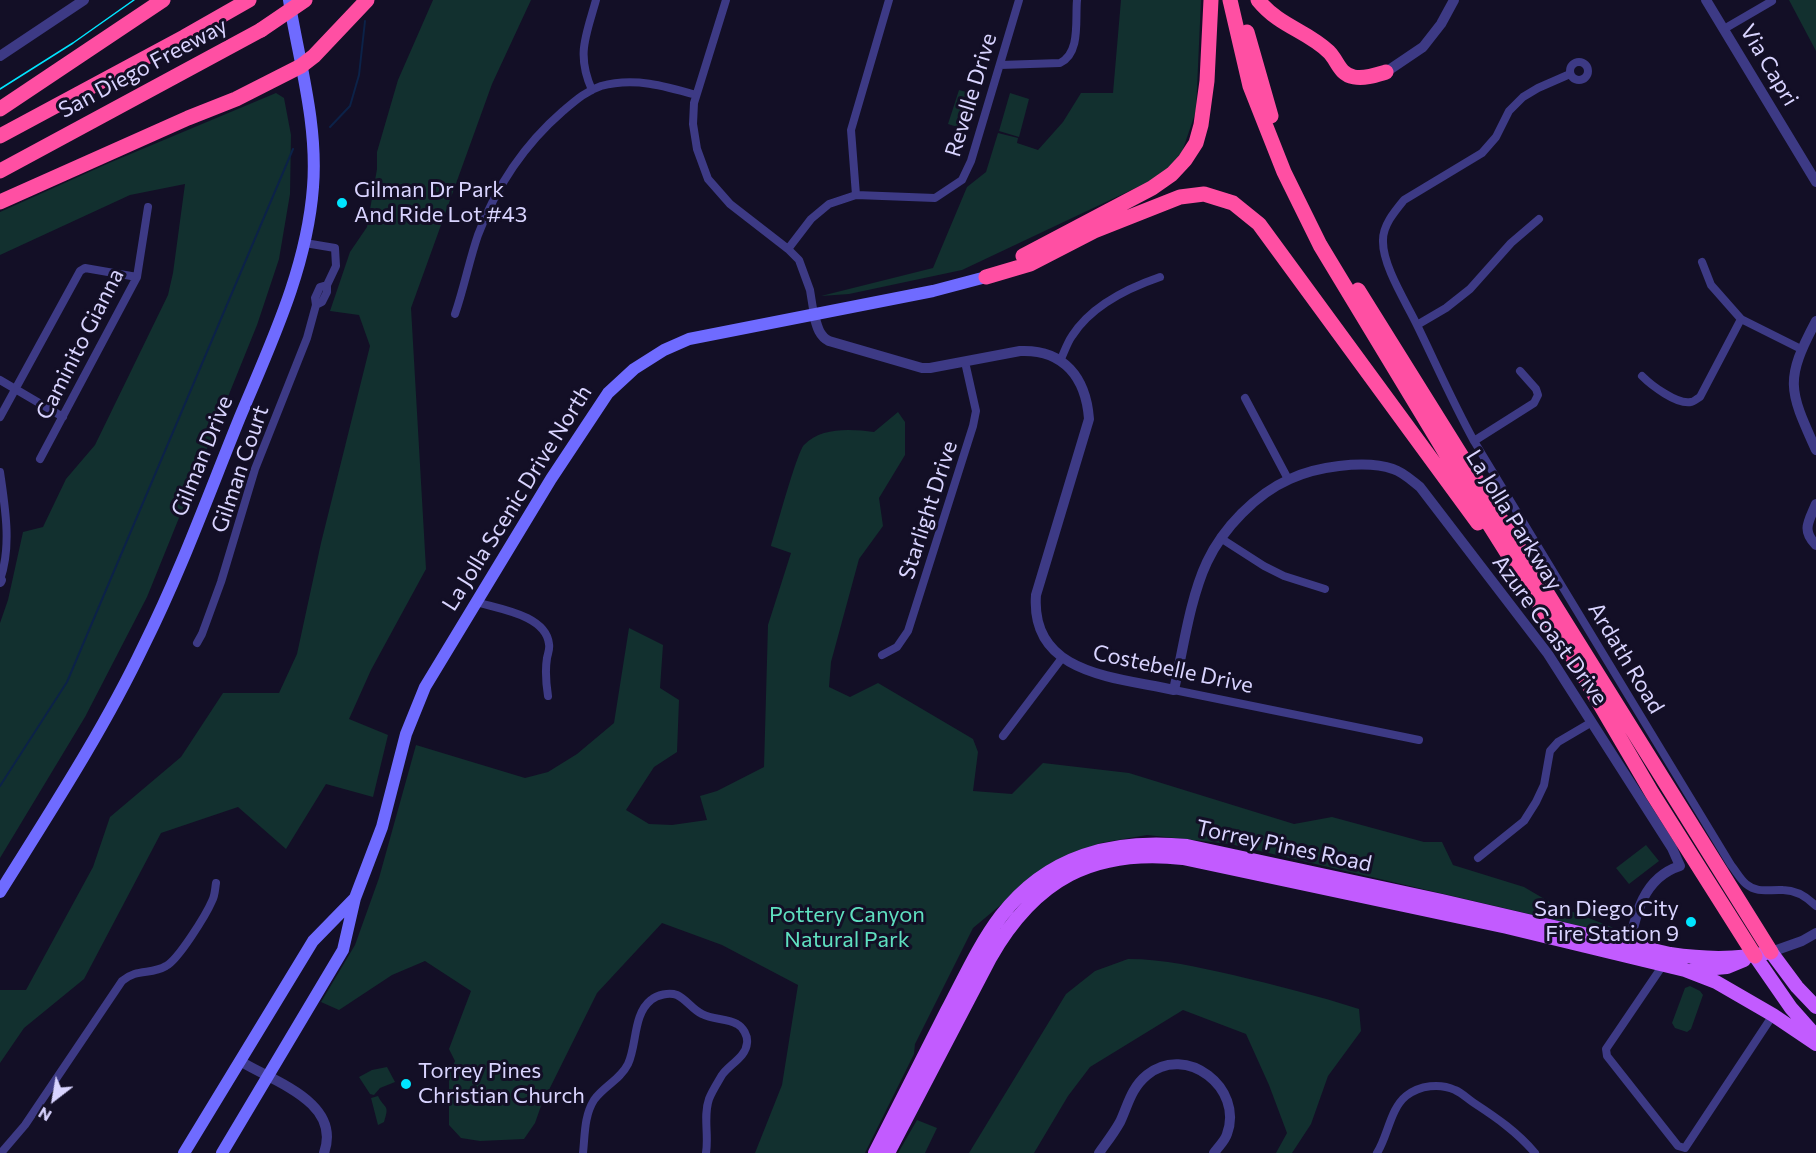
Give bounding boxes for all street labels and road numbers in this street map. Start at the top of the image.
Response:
street label: San Diego Freeway [54,12,232,124]
street label: Via Capri [1734,19,1804,111]
street label: Revelle Drive [940,30,1002,160]
street label: Caminito Gianna [31,264,129,424]
street label: La Jolla Scenic Drive North [437,380,597,616]
street label: Gilman Drive [166,392,238,520]
street label: Gilman Court [206,402,274,536]
street label: Starlight Drive [893,437,963,583]
street label: La Jolla Parkway [1460,445,1568,595]
street label: Azure Coast Drive [1487,550,1613,710]
street label: Ardath Road [1582,598,1670,718]
street label: Costebelle Drive [1090,639,1256,699]
street label: Torrey Pines Road [1194,814,1374,878]

